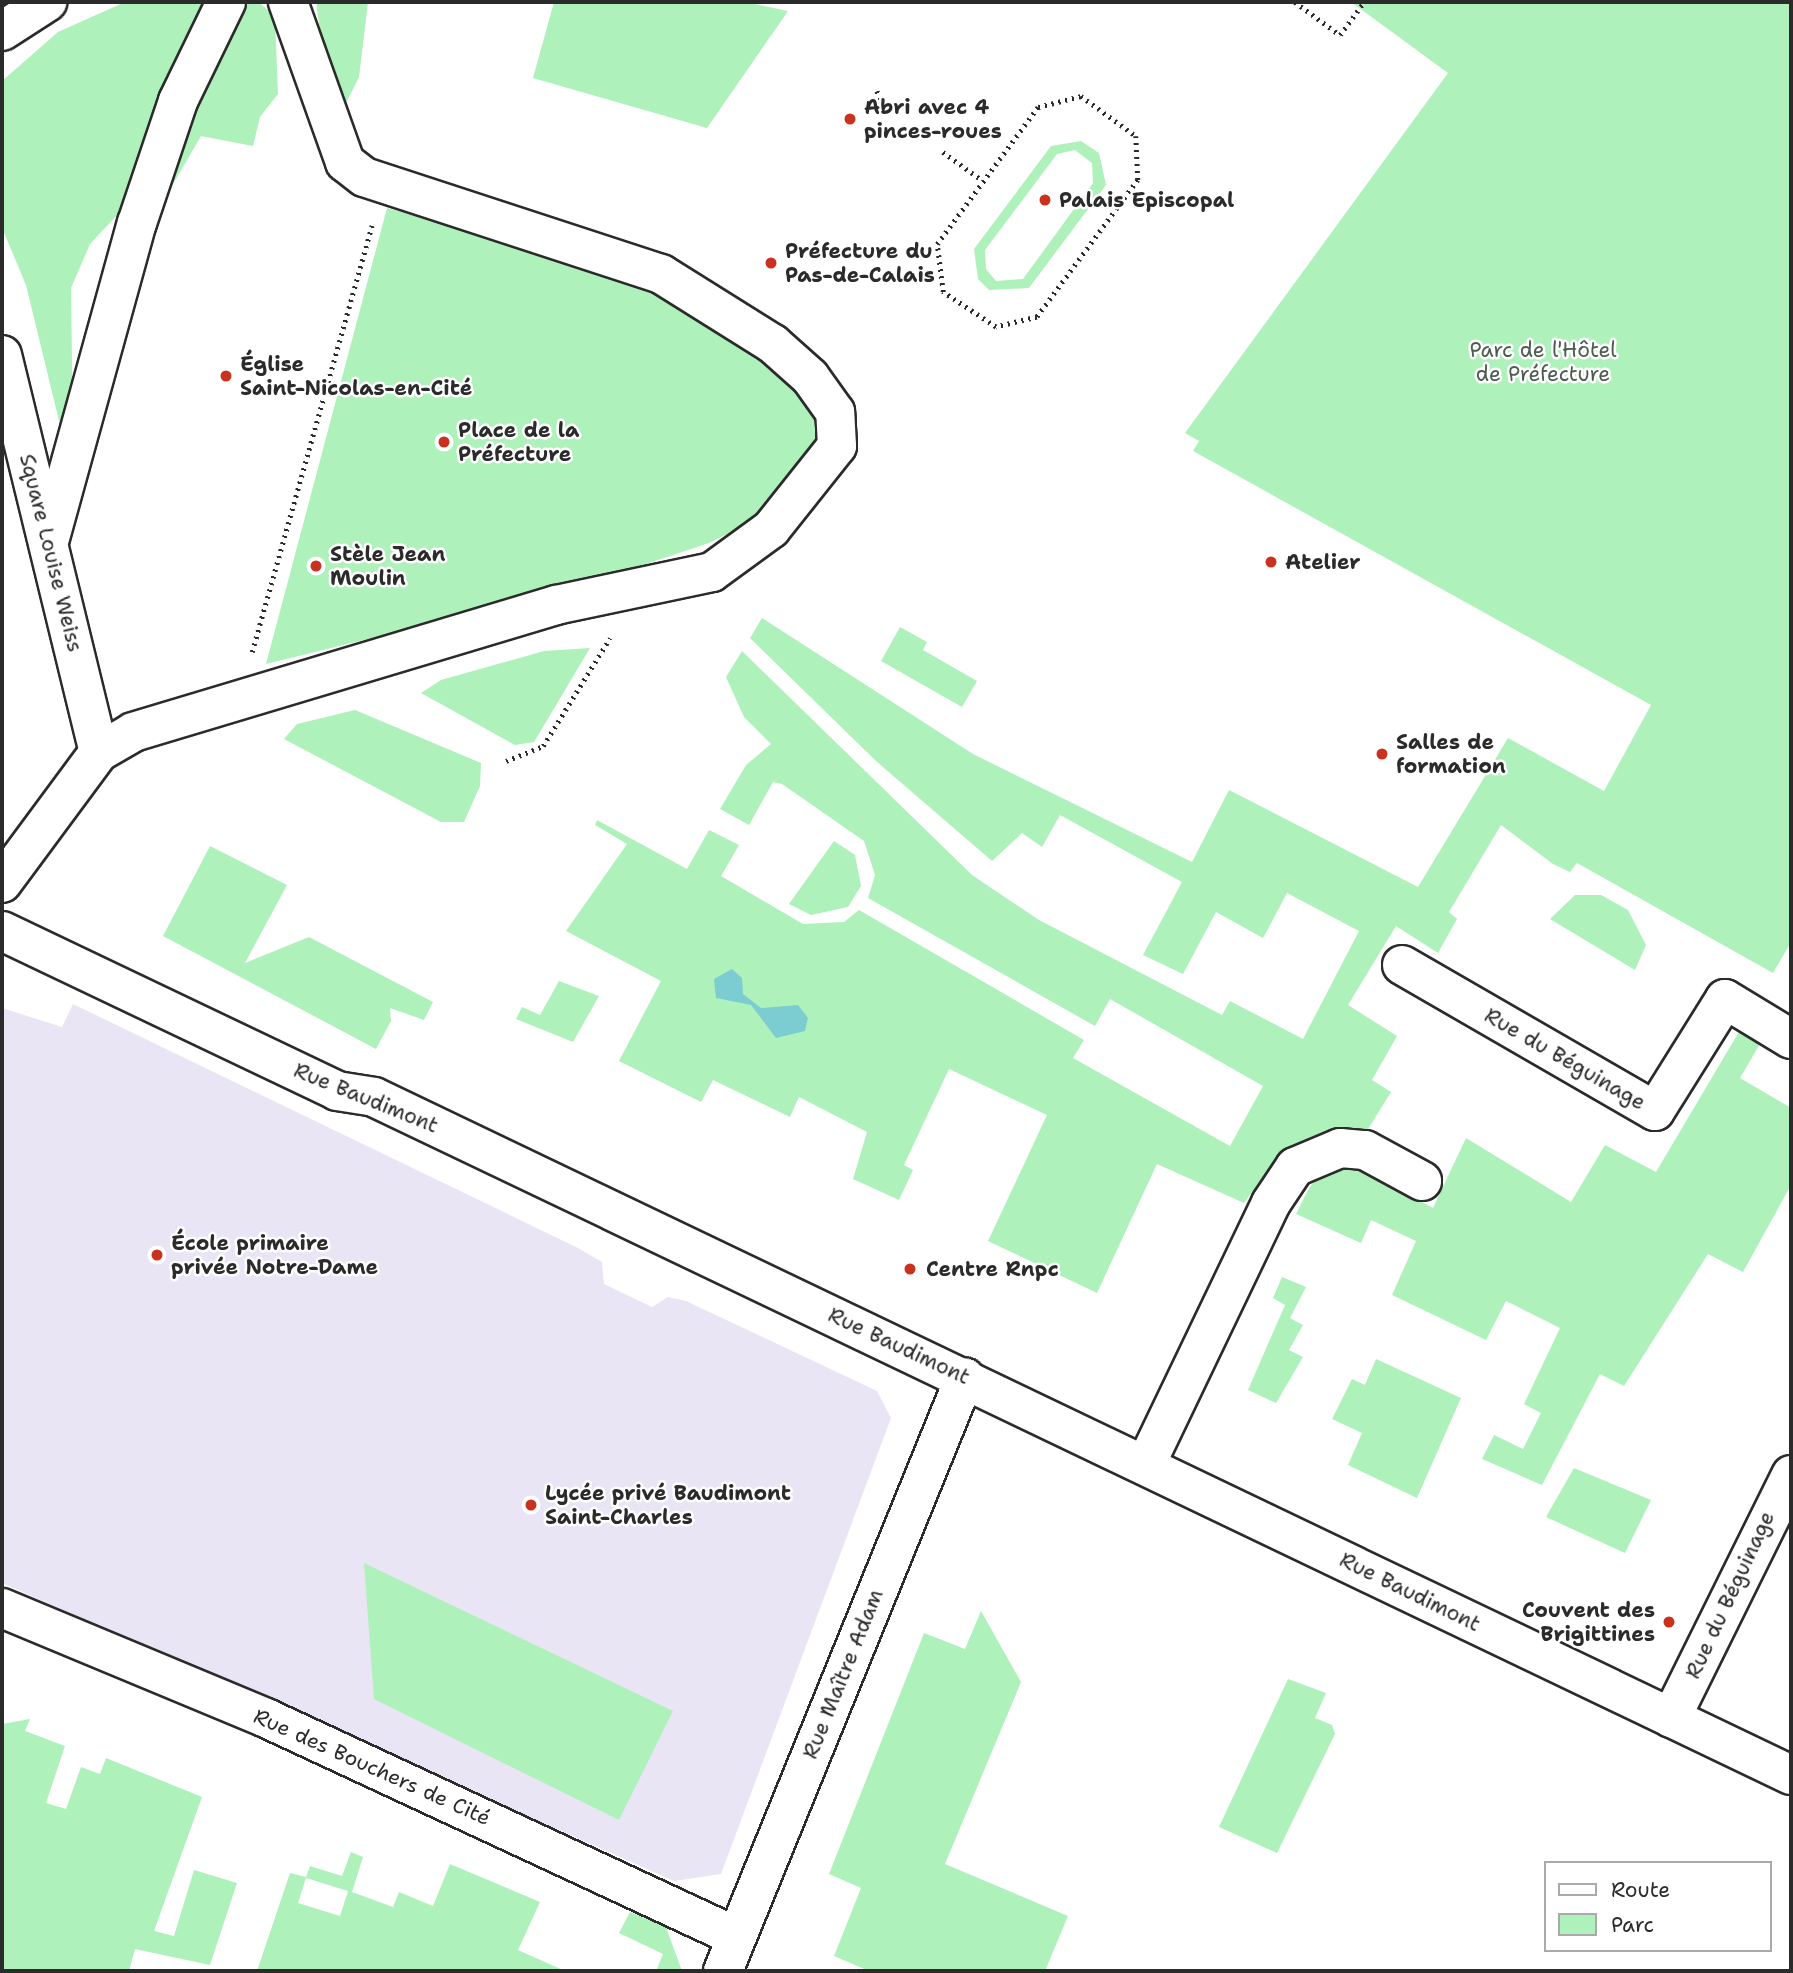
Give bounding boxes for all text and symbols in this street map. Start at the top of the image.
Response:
place label: Abri avec 4 pinces-roues [864,94,1002,144]
marker: Abri avec 4 pinces-roues [842,111,858,127]
place label: Palais Episcopal [1059,187,1234,213]
marker: Palais Episcopal [1037,192,1053,208]
place label: Préfecture du Pas-de-Calais [785,238,935,288]
marker: Préfecture du Pas-de-Calais [763,255,779,271]
park label: Parc de l'Hôtel de Préfecture [1469,337,1617,387]
place label: Église Saint-Nicolas-en-Cité [240,351,472,401]
marker: Église Saint-Nicolas-en-Cité [218,368,234,384]
place label: Place de la Préfecture [458,417,579,467]
marker: Place de la Préfecture [436,434,452,450]
street label: Square Louise Weiss [14,451,88,655]
place label: Stèle Jean Moulin [330,541,445,591]
place label: Atelier [1285,549,1361,575]
marker: Atelier [1263,554,1279,570]
marker: Stèle Jean Moulin [308,558,324,574]
place label: Salles de formation [1396,729,1506,779]
marker: Salles de formation [1374,746,1390,762]
street label: Rue du Béguinage [1480,1003,1650,1115]
street label: Rue Baudimont [290,1058,442,1138]
place label: École primaire privée Notre-Dame [171,1230,378,1280]
marker: École primaire privée Notre-Dame [149,1247,165,1263]
place label: Centre Rnpc [926,1256,1059,1282]
marker: Centre Rnpc [900,1259,920,1279]
street label: Rue Baudimont [824,1302,974,1390]
place label: Lycée privé Baudimont Saint-Charles [545,1480,791,1530]
marker: Lycée privé Baudimont Saint-Charles [523,1497,539,1513]
street label: Rue du Béguinage [1680,1507,1780,1683]
street label: Rue Baudimont [1336,1547,1484,1637]
street label: Rue Maître Adam [797,1585,889,1763]
place label: Couvent des Brigittines [1522,1597,1655,1647]
marker: Couvent des Brigittines [1661,1614,1677,1630]
street label: Rue des Bouchers de Cité [250,1703,494,1831]
legend [1545,1861,1772,1952]
text: Route [1611,1876,1670,1904]
text: Parc [1611,1911,1654,1939]

